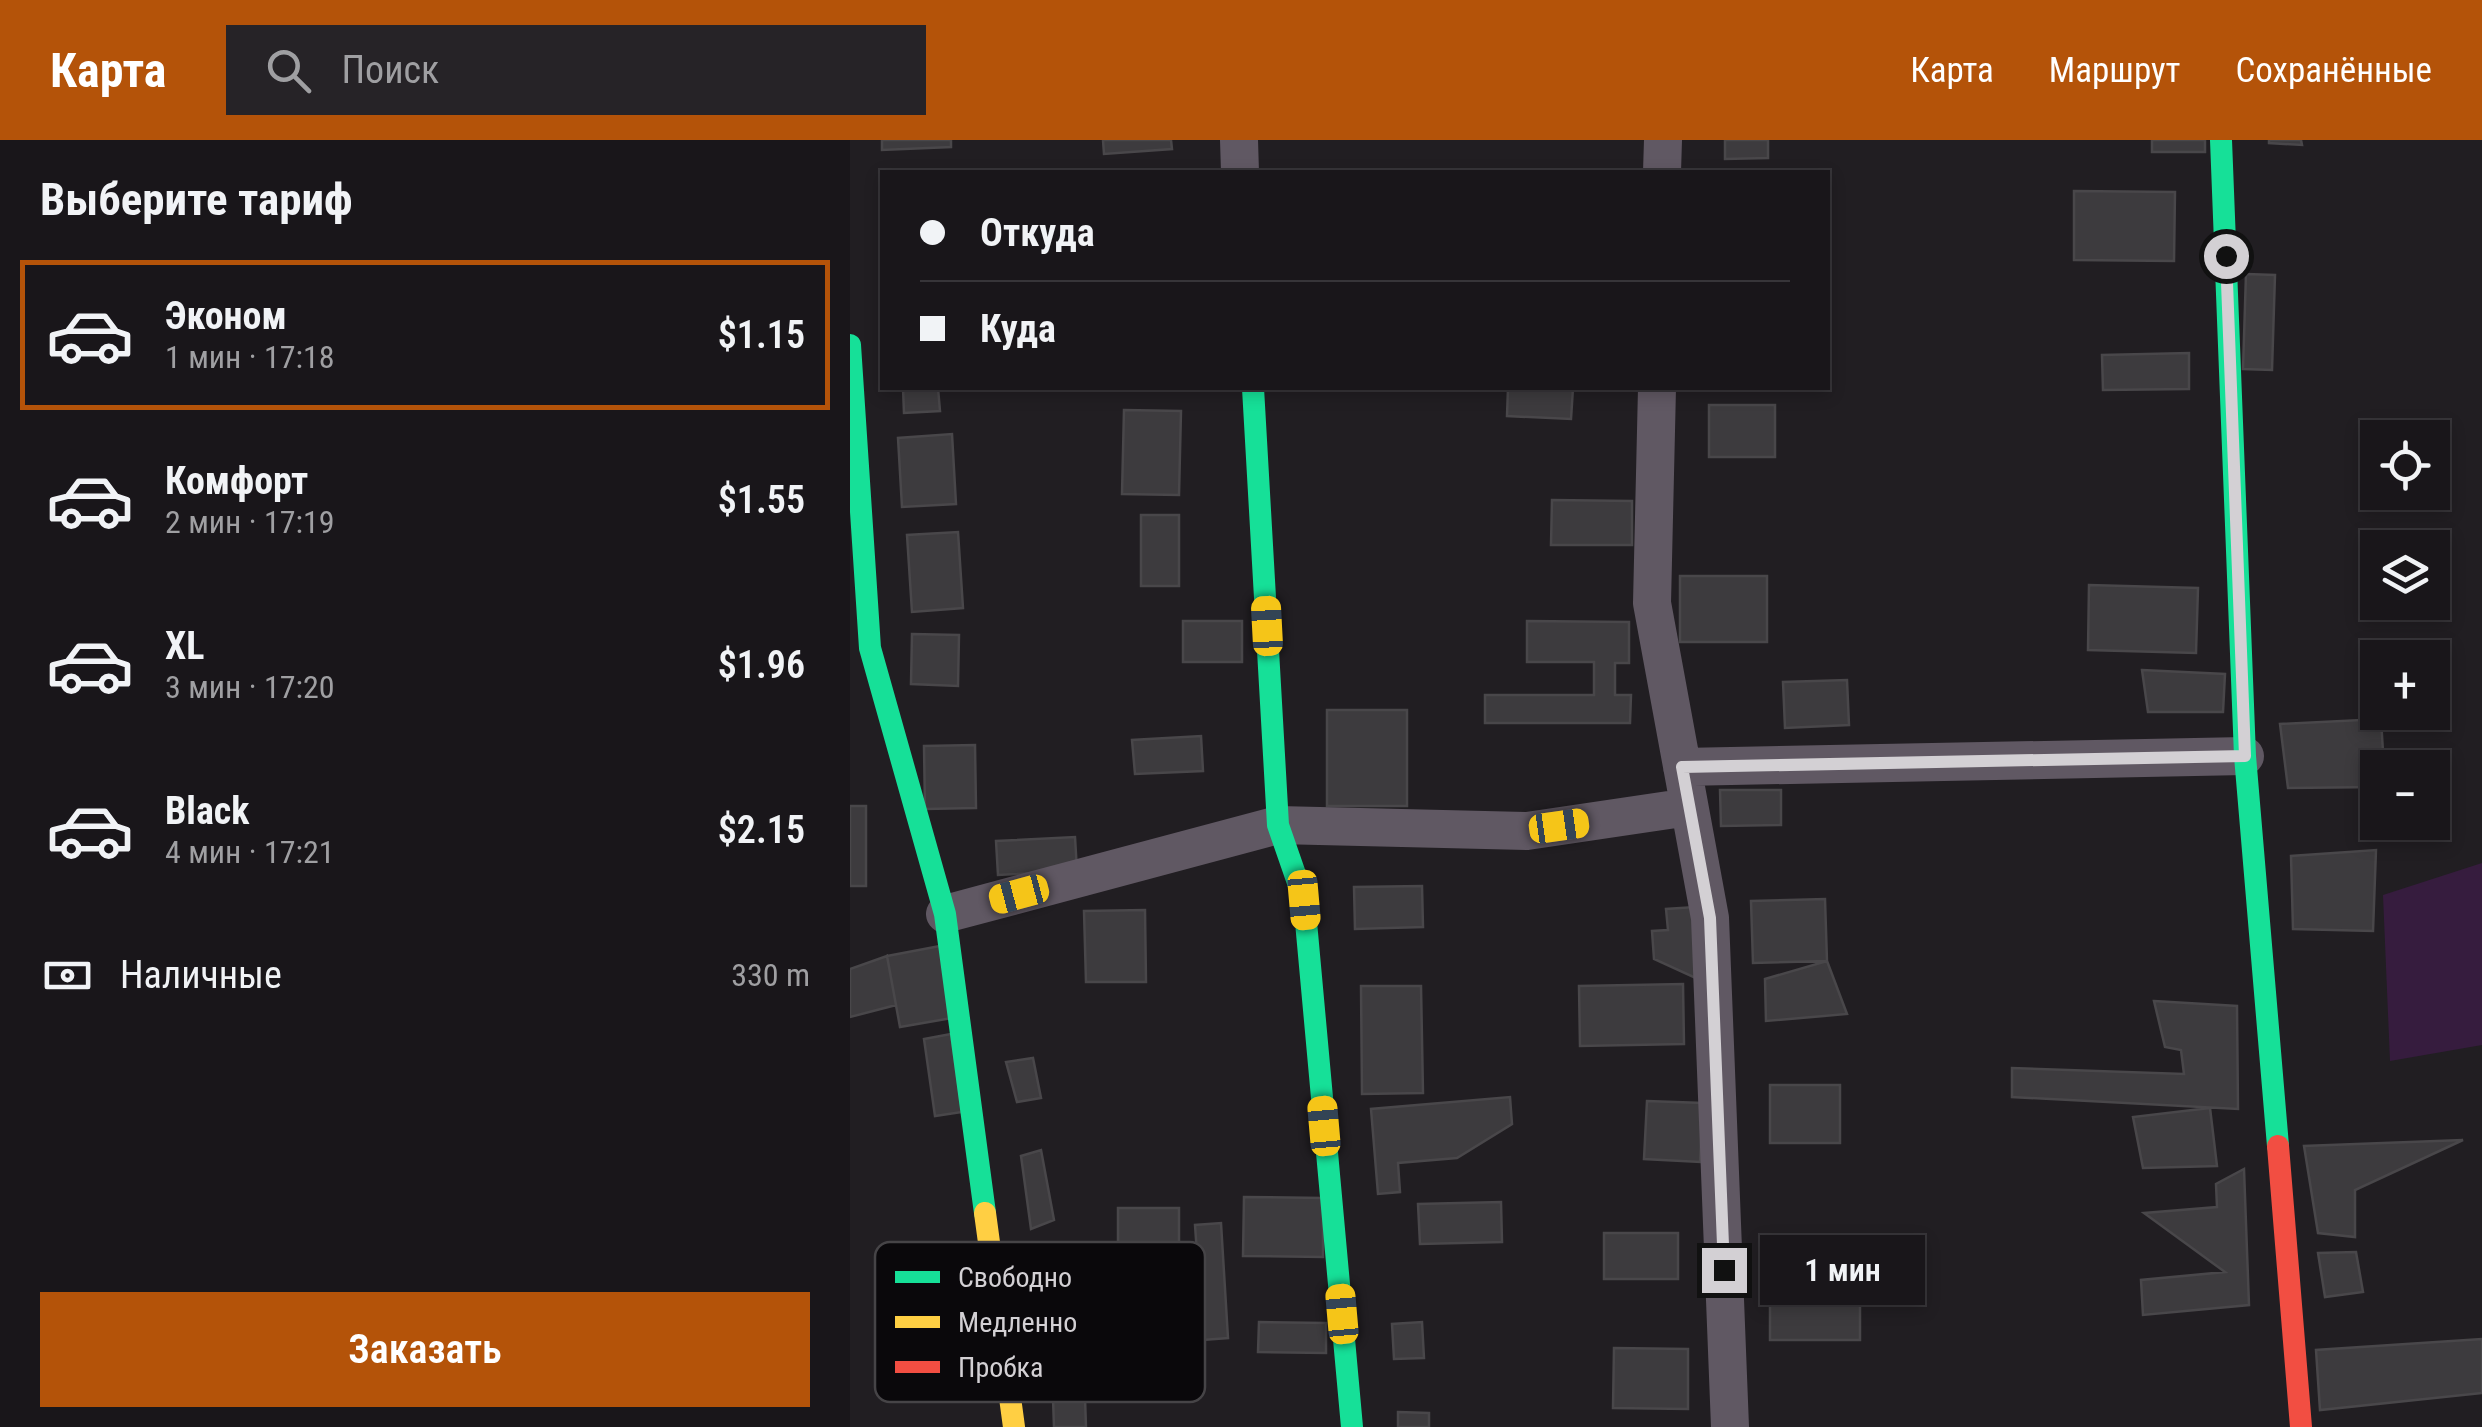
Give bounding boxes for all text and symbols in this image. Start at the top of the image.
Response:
search box [226,25,926,115]
text: Карта [50,42,166,99]
icon: search [261,43,316,98]
text: Поиск [341,48,439,92]
text: Карта [1910,50,1994,91]
text: Маршрут [2049,50,2181,91]
text: Сохранённые [2236,50,2432,91]
text: Выберите тариф [40,173,353,226]
text: Откуда [980,211,1095,255]
route start [2204,234,2249,279]
icon: car [45,290,135,380]
text: Эконом [165,294,287,338]
text: Куда [980,307,1056,351]
text: $1.15 [718,313,805,357]
text: 1 мин · 17:18 [165,338,335,376]
map controls [2360,420,2450,840]
button: locate [2360,420,2450,510]
icon: car [45,455,135,545]
text: Комфорт [165,459,308,503]
text: $1.55 [718,478,805,522]
text: 2 мин · 17:19 [165,503,335,541]
button: layers [2360,530,2450,620]
car [1250,595,1284,657]
icon: car [45,620,135,710]
text: XL [165,624,204,668]
button: + [2360,640,2450,730]
text: $1.96 [718,643,805,687]
text: 3 мин · 17:20 [165,668,335,706]
button: − [2360,750,2450,840]
icon: car [45,785,135,875]
text: Black [165,789,249,833]
car [1527,807,1591,845]
text: $2.15 [718,808,805,852]
text: 4 мин · 17:21 [165,833,335,871]
car [1286,869,1322,931]
car [986,872,1052,916]
icon: cash [40,948,95,1003]
text: Наличные [120,953,282,997]
text: 330 m [731,956,810,994]
car [1306,1095,1342,1157]
callout: 1 мин [1759,1235,1924,1305]
legend [875,1242,1205,1402]
route end [1702,1248,1747,1293]
text: 1 мин [1804,1251,1881,1289]
text: Свободно [958,1261,1072,1294]
car [1324,1283,1360,1345]
button: Заказать [40,1292,810,1407]
text: Медленно [958,1306,1077,1339]
text: Пробка [958,1351,1043,1384]

